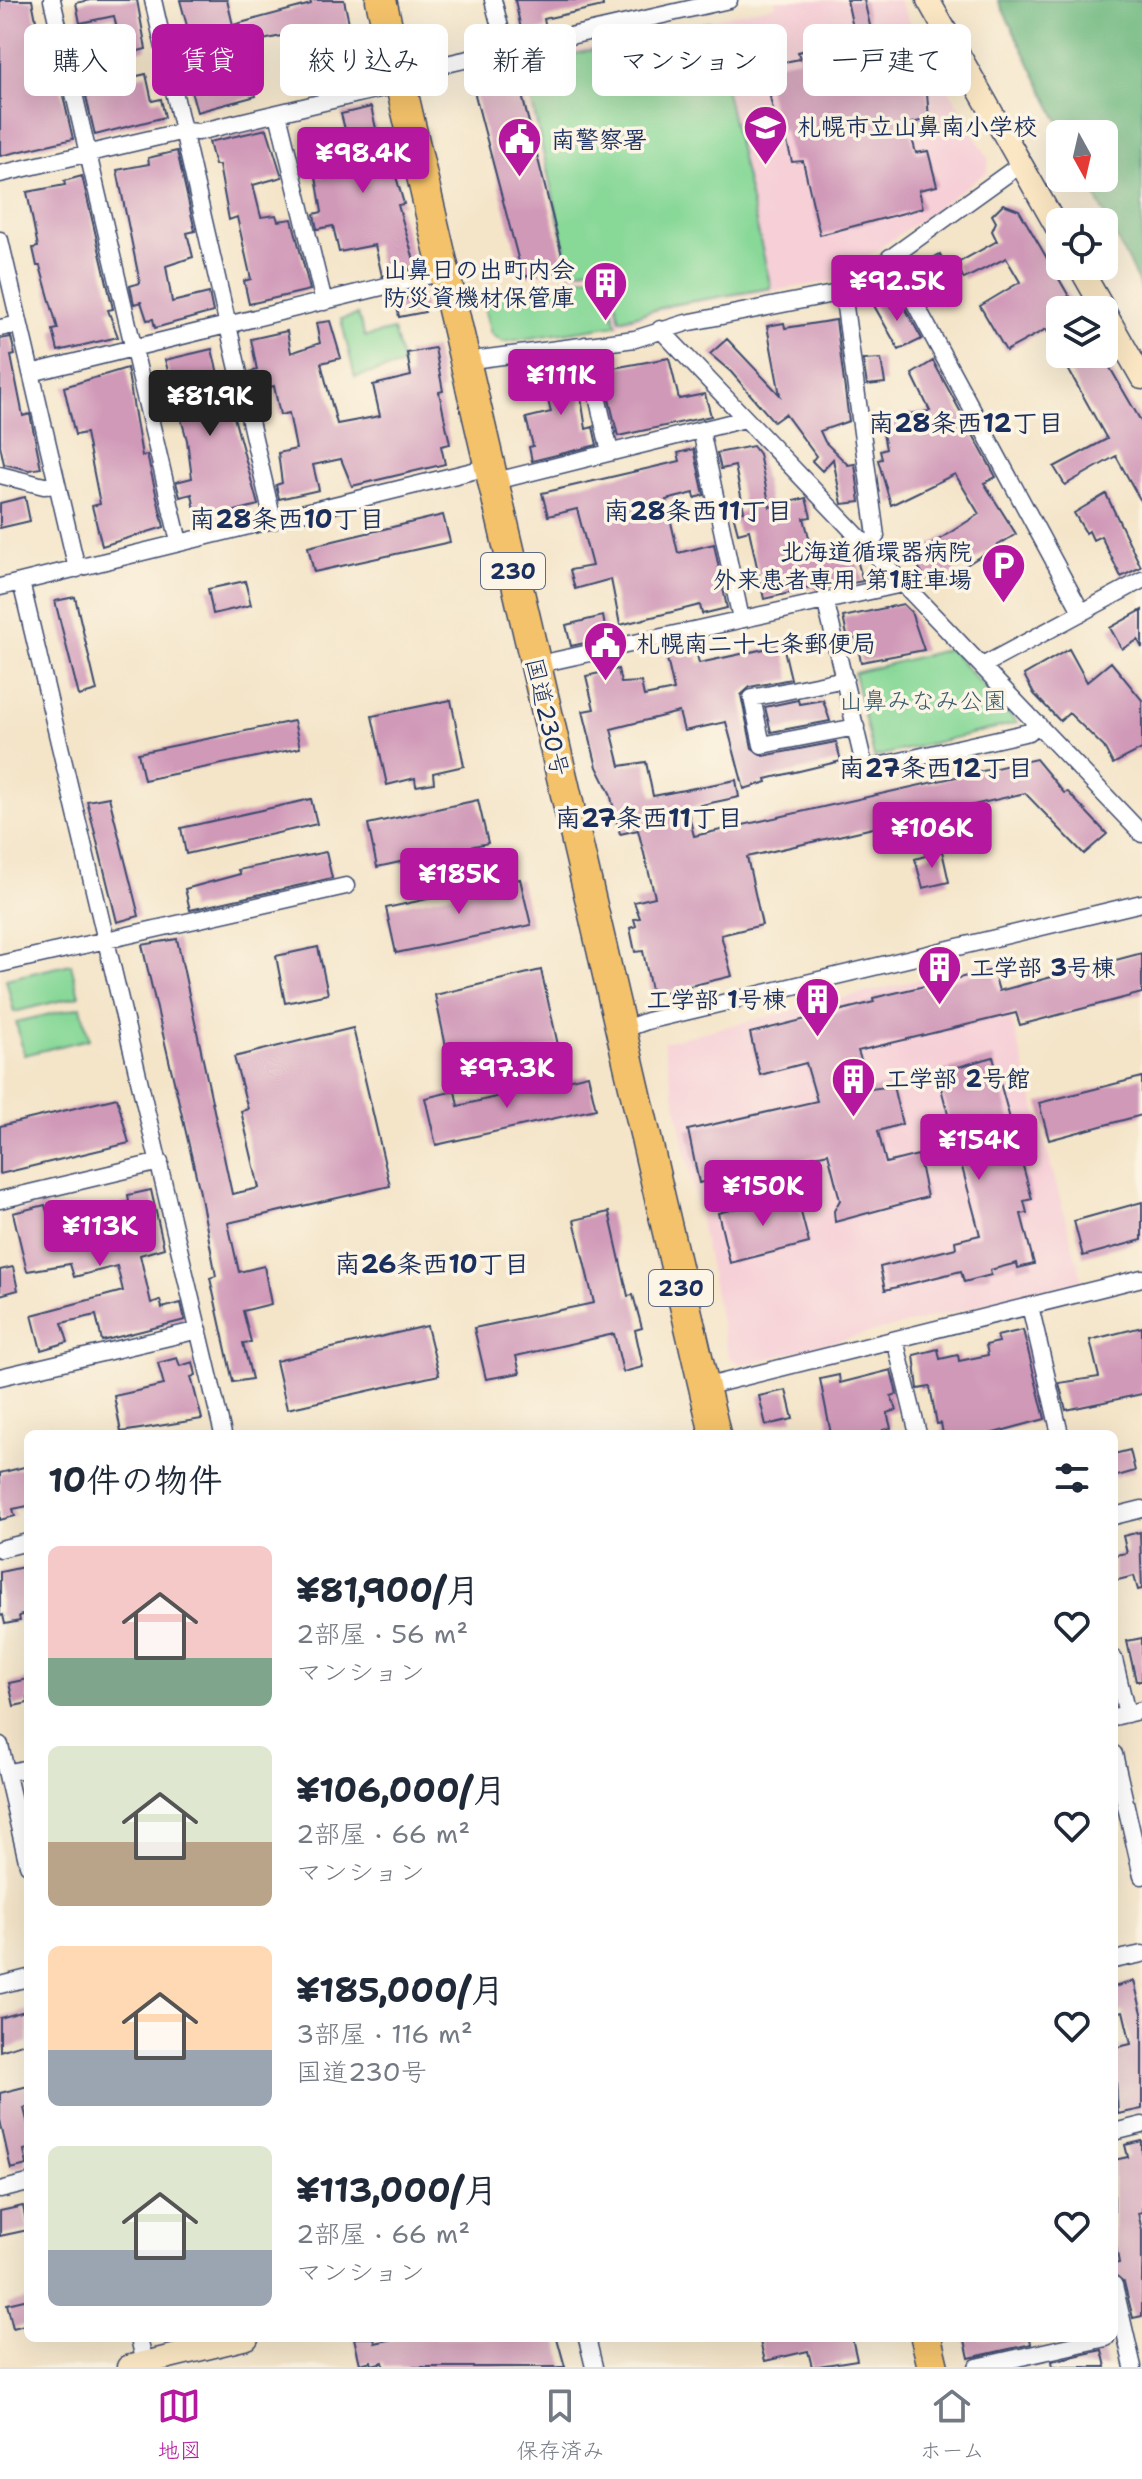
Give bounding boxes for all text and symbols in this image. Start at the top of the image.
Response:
chip: 購入 [24,24,136,96]
chip: 賃貸 [152,24,264,96]
chip: 絞り込み [280,24,448,96]
chip: 新着 [464,24,576,96]
chip: マンション [592,24,787,96]
chip: 一戸建て [803,24,971,96]
school or university icon: 札幌市立山鼻南小学校 [742,103,790,166]
place label: 札幌市立山鼻南小学校 [797,111,1037,143]
public building icon: 南警察署 [496,116,544,179]
north arrow [1046,120,1118,192]
map controls [1046,120,1118,368]
place label: 南警察署 [551,124,647,156]
pin: ¥98.4K [298,127,428,195]
text: ¥98.4K [315,135,411,170]
button: locate [1046,208,1118,280]
place label: 山鼻日の出町内会 防災資機材保管庫 [383,254,575,314]
pin: ¥92.5K [832,255,962,323]
building icon: 山鼻日の出町内会 防災資機材保管庫 [582,260,630,323]
text: ¥92.5K [849,263,945,298]
button: layers [1046,296,1118,368]
pin: ¥111K [505,349,617,417]
text: ¥111K [526,357,596,392]
pin: ¥81.9K [145,370,275,438]
text: ¥81.9K [167,378,253,413]
district label: 南28条西12丁目 [868,405,1064,440]
district label: 南28条西11丁目 [603,493,793,528]
district label: 南28条西10丁目 [189,501,385,536]
place label: 北海道循環器病院 外来患者専用 第1駐車場 [713,536,972,596]
parking icon: 北海道循環器病院 外来患者専用 第1駐車場 [979,542,1027,605]
road number: 230 [481,553,545,589]
public building icon: 札幌南二十七条郵便局 [581,620,629,683]
place label: 札幌南二十七条郵便局 [636,628,876,660]
street label: 国道230号 [518,655,576,779]
park label: 山鼻みなみ公園 [839,685,1007,717]
district label: 南27条西12丁目 [839,750,1033,785]
district label: 南27条西11丁目 [555,800,743,835]
pin: ¥106K [876,802,988,870]
text: ¥106K [891,810,973,845]
pin: ¥185K [403,848,515,916]
text: ¥185K [418,856,500,891]
building icon: 工学部 3号棟 [915,944,963,1007]
place label: 工学部 3号棟 [970,952,1116,984]
building icon: 工学部 1号棟 [793,976,841,1039]
place label: 工学部 1号棟 [647,984,787,1016]
pin: ¥97.3K [442,1042,572,1110]
text: ¥97.3K [460,1050,554,1085]
building icon: 工学部 2号館 [830,1055,878,1118]
place label: 工学部 2号館 [885,1063,1030,1095]
pin: ¥154K [923,1114,1035,1182]
text: ¥154K [938,1122,1020,1157]
pin: ¥150K [707,1160,819,1228]
text: ¥150K [722,1168,804,1203]
pin: ¥113K [44,1200,156,1268]
text: ¥113K [62,1208,138,1243]
district label: 南26条西10丁目 [334,1246,530,1281]
road number: 230 [649,1270,713,1306]
icon: filters [1050,1456,1094,1500]
text: 10件の物件 [48,1457,222,1503]
text: ¥81,900/月 [296,1567,480,1613]
icon: home [112,1578,208,1674]
icon: heart [1050,1604,1094,1648]
text: 2部屋 · 56 m² [296,1616,468,1651]
text: マンション [296,1654,425,1689]
text: ¥106,000/月 [296,1767,507,1813]
icon: home [112,1778,208,1874]
icon: heart [1050,1804,1094,1848]
text: 2部屋 · 66 m² [296,1816,470,1851]
text: マンション [296,1854,425,1889]
text: ¥185,000/月 [296,1967,505,2013]
icon: home [112,1978,208,2074]
icon: heart [1050,2004,1094,2048]
text: 3部屋 · 116 m² [296,2016,473,2051]
text: 国道230号 [296,2054,427,2089]
text: ¥113,000/月 [296,2167,498,2213]
icon: home [112,2178,208,2274]
icon: heart [1050,2204,1094,2248]
text: 2部屋 · 66 m² [296,2216,470,2251]
text: マンション [296,2254,425,2289]
tab: 地図 [157,2384,201,2465]
tab: 保存済み [516,2384,604,2465]
tab: ホーム [919,2384,985,2465]

